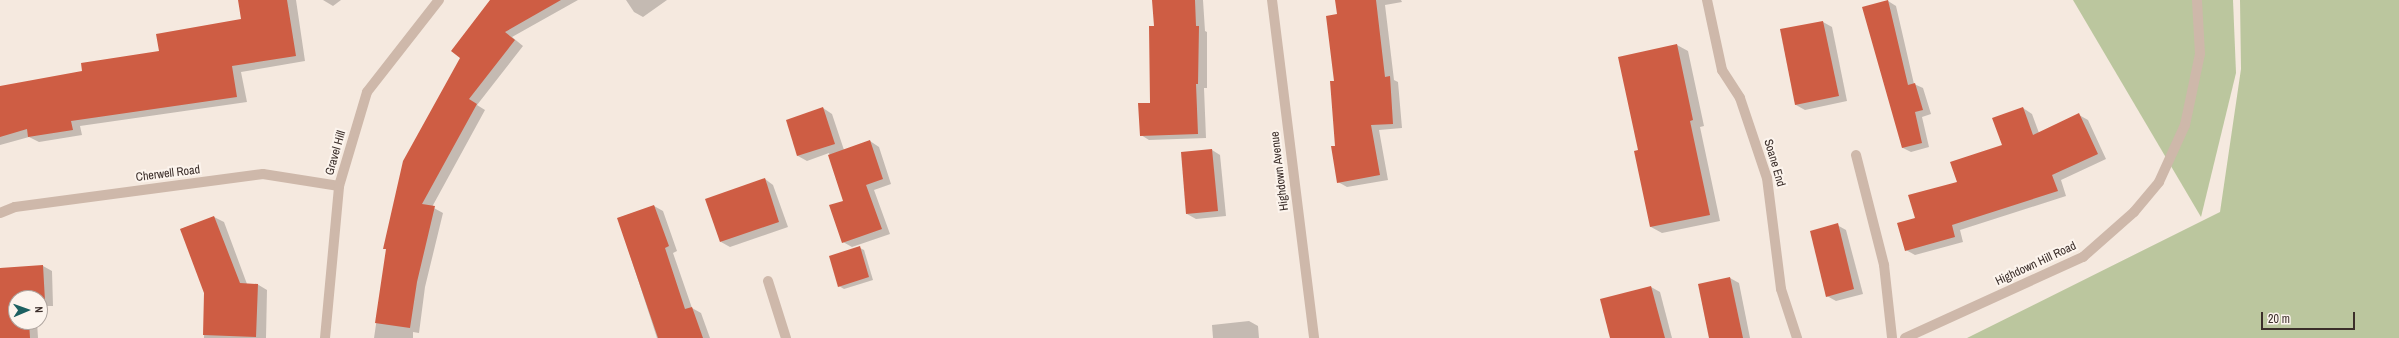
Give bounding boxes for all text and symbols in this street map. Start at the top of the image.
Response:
street label: Gravel Hill [323,129,349,177]
street label: Highdown Avenue [1268,130,1292,212]
street label: Soane End [1760,138,1788,188]
street label: Cherwell Road [135,163,201,185]
street label: Highdown Hill Road [1993,239,2079,289]
north arrow [8,290,48,330]
scale bar [2263,304,2357,330]
text: N [32,306,46,313]
text: 20 m [2268,311,2290,327]

